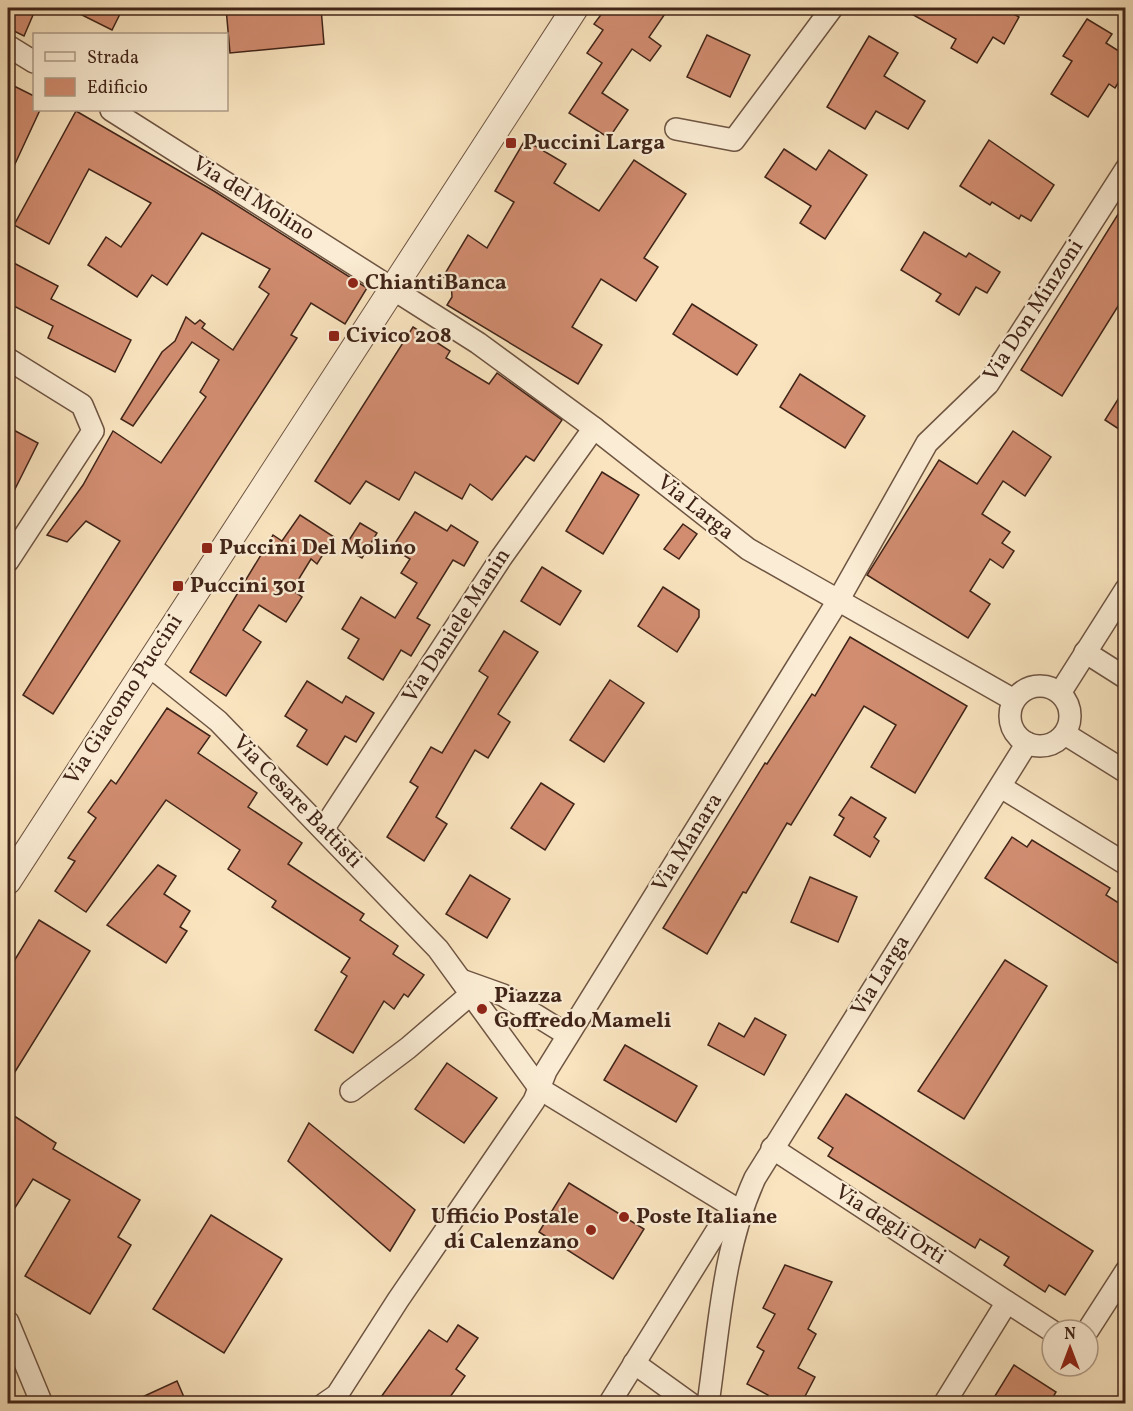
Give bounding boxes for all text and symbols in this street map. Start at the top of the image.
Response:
legend [33,33,228,111]
text: Strada [87,46,139,71]
text: Edificio [87,76,148,101]
place label: Puccini Larga [523,128,665,159]
marker: Puccini Larga [504,136,518,150]
street label: Via del Molino [186,149,320,249]
street label: Via Don Minzoni [976,234,1092,388]
place label: ChiantiBanca [365,268,507,299]
marker: ChiantiBanca [346,276,360,290]
place label: Civico 208 [346,321,452,352]
marker: Civico 208 [327,329,341,343]
street label: Via Larga [650,468,740,548]
place label: Puccini Del Molino [219,533,416,564]
marker: Puccini Del Molino [200,541,214,555]
street label: Via Daniele Manin [395,543,519,709]
place label: Puccini 301 [190,571,306,602]
marker: Puccini 301 [171,579,185,593]
street label: Via Giacomo Puccini [57,609,191,791]
street label: Via Cesare Battisti [225,728,369,876]
street label: Via Manara [645,787,731,899]
street label: Via Larga [844,929,918,1023]
place label: Piazza Goffredo Mameli [494,981,672,1037]
marker: Piazza Goffredo Mameli [475,1002,489,1016]
street label: Via degli Orti [828,1177,952,1273]
place label: Ufficio Postale di Calenzano [431,1202,579,1258]
place label: Poste Italiane [636,1202,777,1233]
marker: Poste Italiane [617,1210,631,1224]
marker: Ufficio Postale di Calenzano [584,1223,598,1237]
north arrow [1040,1318,1100,1378]
text: N [1064,1324,1076,1346]

